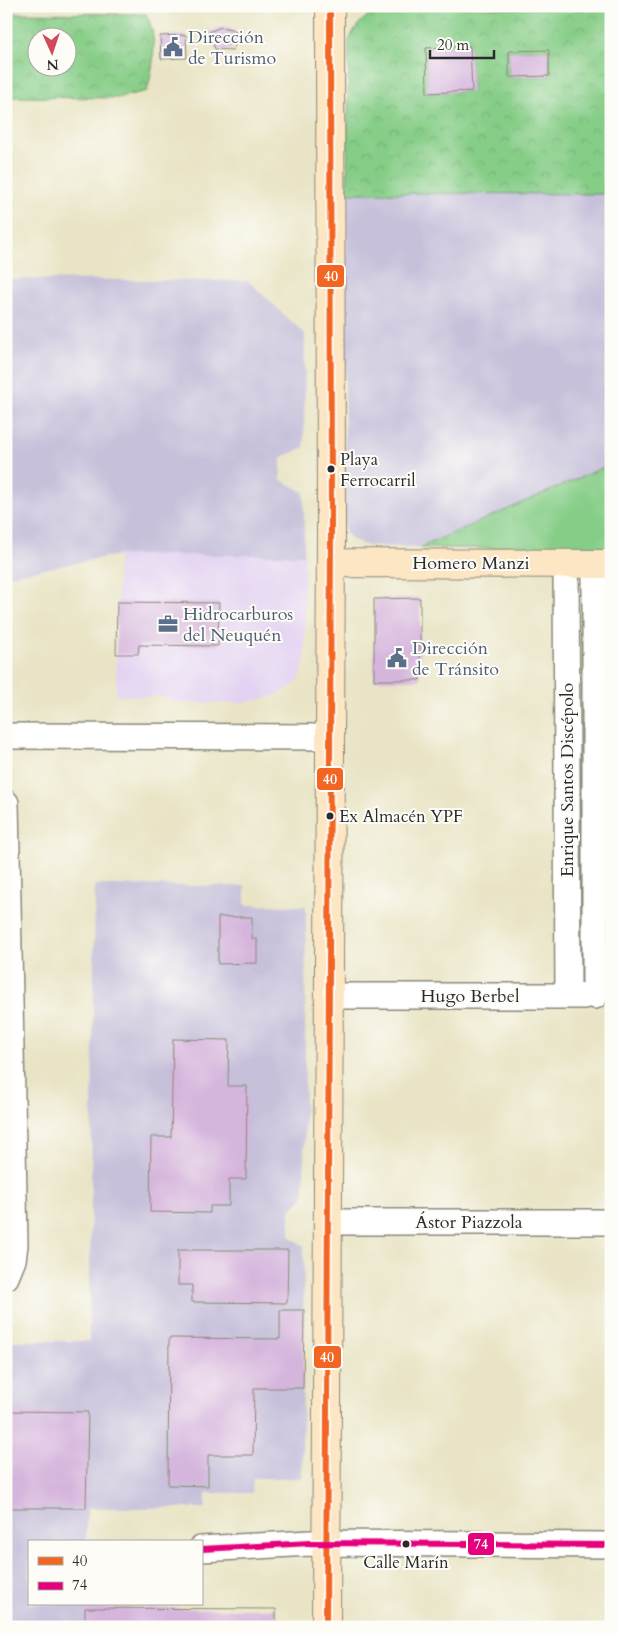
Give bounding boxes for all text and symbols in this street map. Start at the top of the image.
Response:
place label: Dirección de Turismo [188,25,277,71]
north arrow [28,28,78,78]
scale bar [430,28,493,60]
text: 20 m [437,35,469,55]
public building icon: Dirección de Turismo [162,36,184,58]
text: N [46,55,59,74]
line badge: 40 [316,264,345,288]
text: 40 [324,267,338,286]
place label: Playa Ferrocarril [340,448,416,492]
marker: Playa Ferrocarril [326,464,336,474]
street label: Homero Manzi [412,551,530,576]
place label: Hidrocarburos del Neuquén [183,602,293,648]
office icon: Hidrocarburos del Neuquén [157,613,179,635]
place label: Dirección de Tránsito [412,636,499,682]
public building icon: Dirección de Tránsito [386,647,408,669]
street label: Enrique Santos Discépolo [555,682,580,877]
line badge: 40 [316,767,344,791]
text: 40 [323,770,337,789]
place label: Ex Almacén YPF [339,805,463,828]
marker: Ex Almacén YPF [325,811,335,821]
street label: Hugo Berbel [421,984,520,1009]
street label: Ástor Piazzola [415,1210,523,1235]
line badge: 40 [313,1345,342,1369]
text: 40 [320,1348,334,1367]
line badge: 74 [467,1532,495,1556]
text: 74 [474,1535,488,1554]
marker: Calle Marín [401,1539,411,1549]
legend [28,1540,202,1606]
text: 40 [72,1551,88,1571]
place label: Calle Marín [363,1551,449,1574]
text: 74 [72,1575,88,1595]

